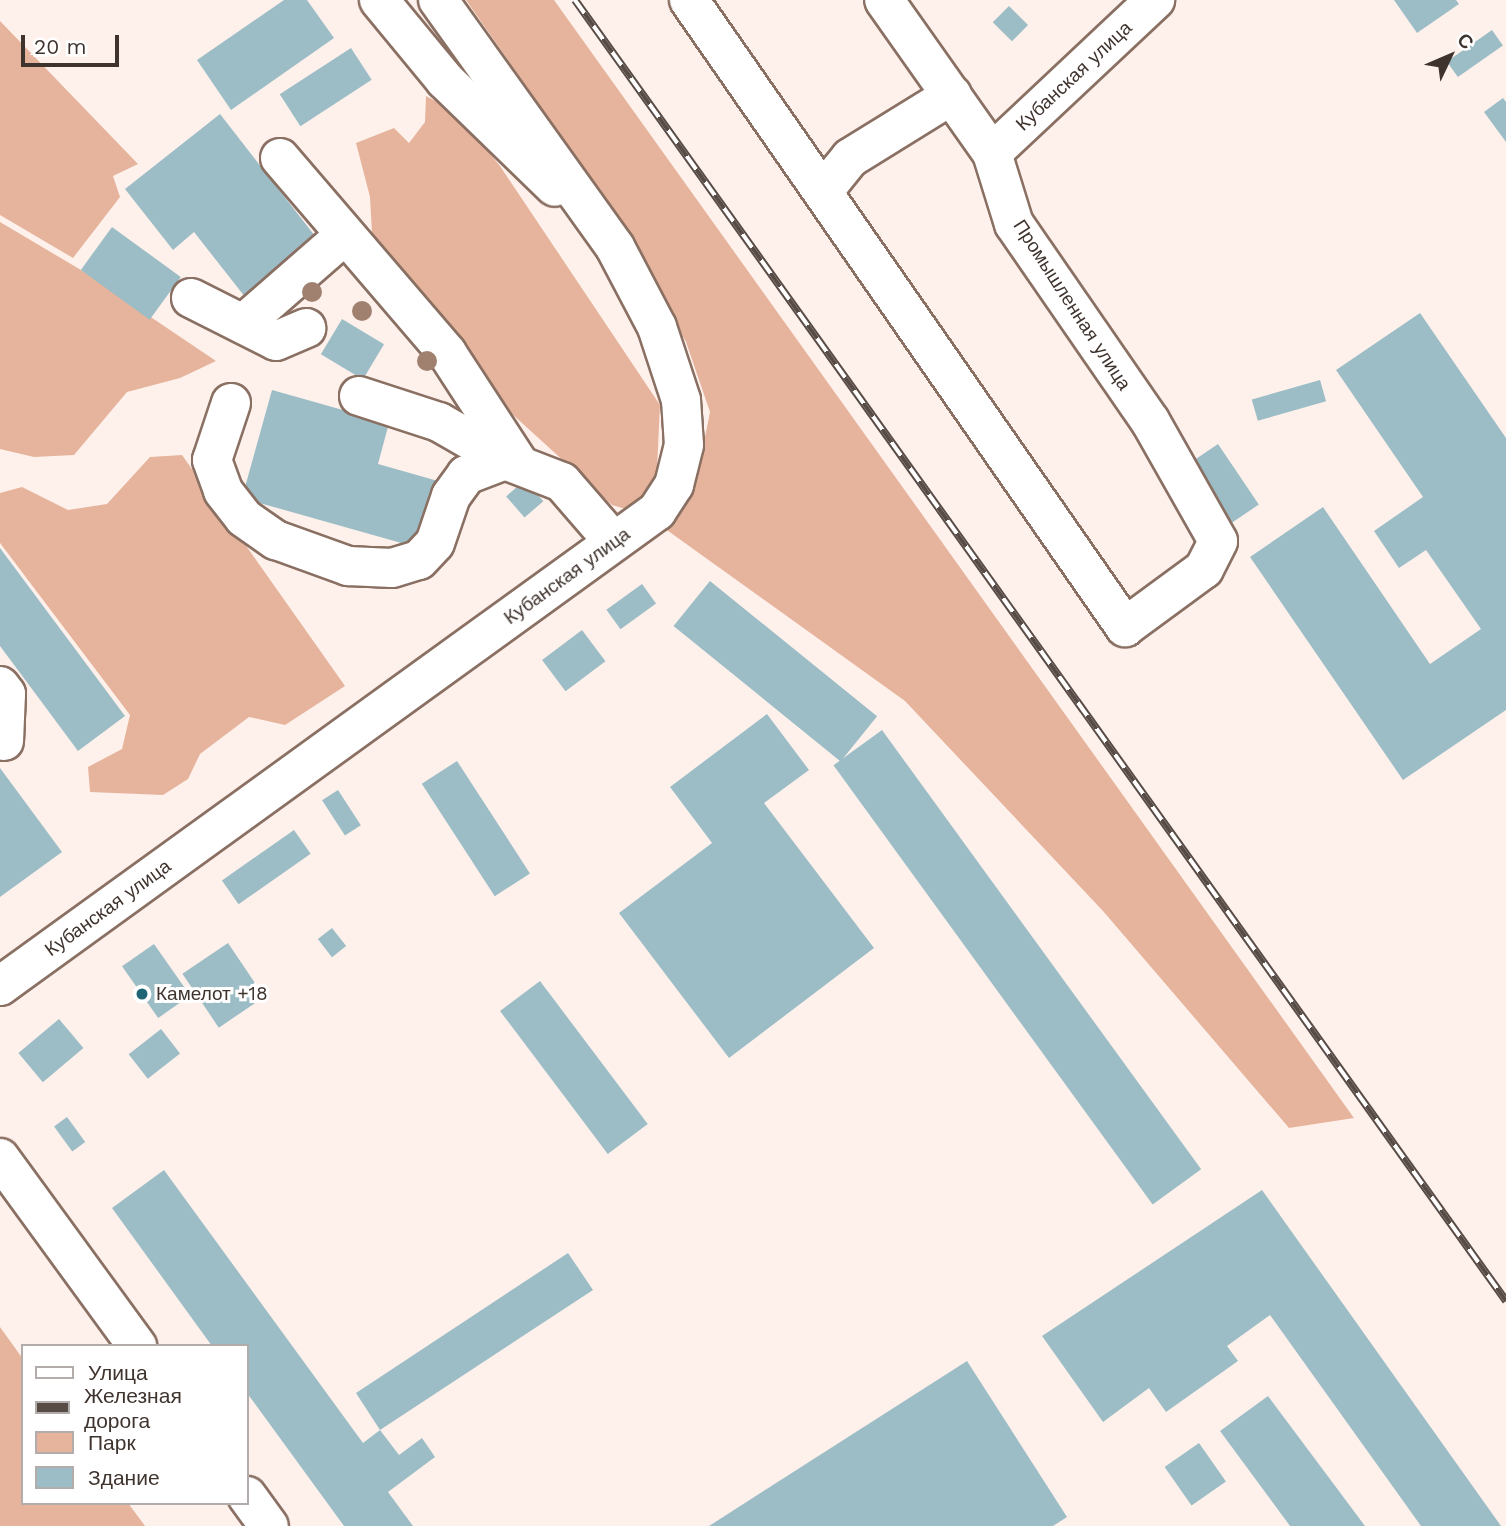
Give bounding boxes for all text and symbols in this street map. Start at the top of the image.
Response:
street label: Кубанская улица [1011,16,1137,136]
scale bar [24,21,122,65]
north arrow [1415,21,1485,91]
text: С [1452,28,1479,54]
text: 20 m [34,34,86,59]
street label: Промышленная улица [1008,215,1136,395]
street label: Кубанская улица [500,523,634,629]
street label: Кубанская улица [41,855,175,961]
place label: Камелот +18 [156,983,268,1005]
marker: Камелот +18 [134,986,150,1002]
legend [21,1344,248,1505]
text: Улица [88,1360,148,1385]
text: Железная дорога [84,1383,182,1433]
text: Парк [88,1430,136,1455]
text: Здание [88,1465,160,1490]

